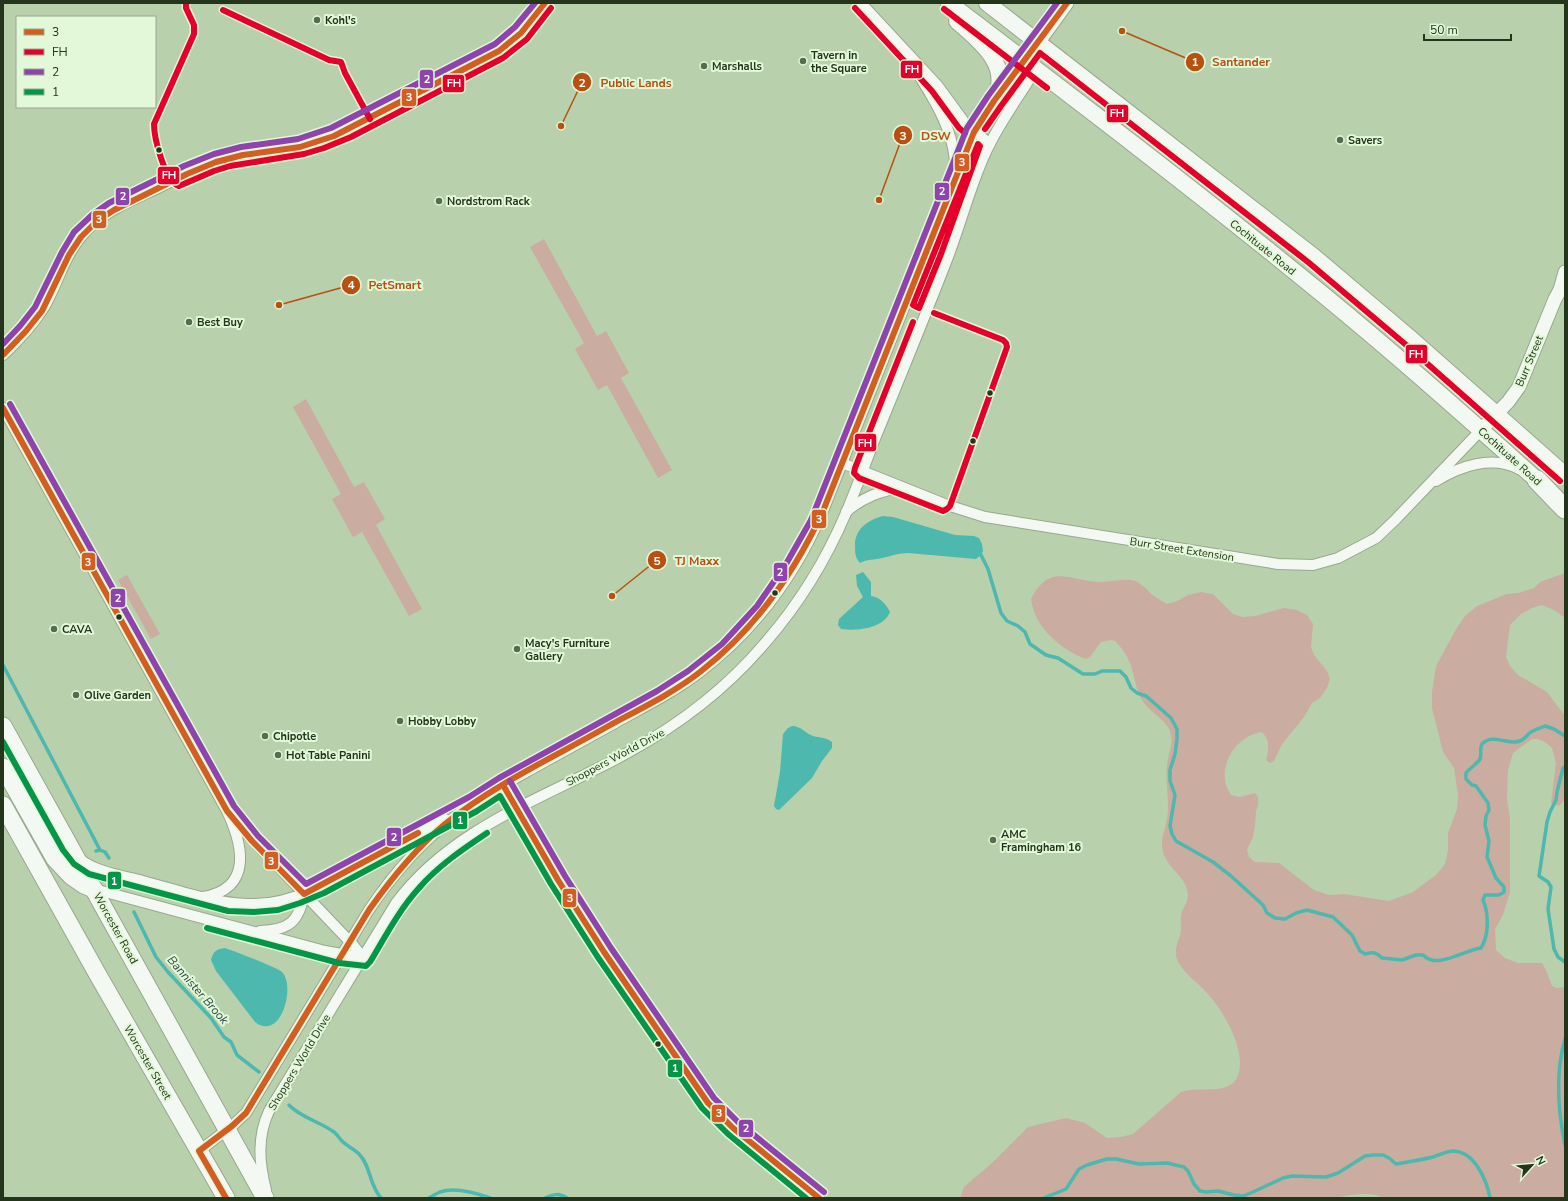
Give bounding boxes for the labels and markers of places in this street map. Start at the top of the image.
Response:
place label: Kohl's [325,13,356,28]
marker: Kohl's [312,15,322,25]
place label: Tavern in the Square [811,48,867,76]
callout: Santander [1185,50,1278,74]
marker: Tavern in the Square [798,56,808,66]
place label: Marshalls [712,59,762,74]
marker: Marshalls [699,61,709,71]
callout: Public Lands [572,70,679,94]
callout: DSW [893,123,959,147]
place label: Savers [1348,133,1382,148]
marker: Savers [1335,135,1345,145]
unlabelled marker [154,145,164,155]
place label: Nordstrom Rack [447,194,531,209]
marker: Nordstrom Rack [434,196,444,206]
callout: PetSmart [341,273,430,297]
place label: Best Buy [197,315,243,330]
marker: Best Buy [184,317,194,327]
unlabelled marker [985,388,995,398]
unlabelled marker [968,436,978,446]
callout: TJ Maxx [647,548,727,572]
unlabelled marker [770,588,780,598]
unlabelled marker [114,612,124,622]
place label: CAVA [62,622,93,637]
marker: CAVA [49,624,59,634]
place label: Macy's Furniture Gallery [525,636,609,664]
marker: Macy's Furniture Gallery [512,644,522,654]
place label: Olive Garden [84,688,151,703]
marker: Olive Garden [71,690,81,700]
place label: Hobby Lobby [408,714,476,729]
marker: Hobby Lobby [395,716,405,726]
place label: Chipotle [273,729,316,744]
marker: Chipotle [260,731,270,741]
place label: Hot Table Panini [286,748,371,763]
marker: Hot Table Panini [273,750,283,760]
place label: AMC Framingham 16 [1001,827,1082,855]
marker: AMC Framingham 16 [988,835,998,845]
unlabelled marker [653,1039,663,1049]

